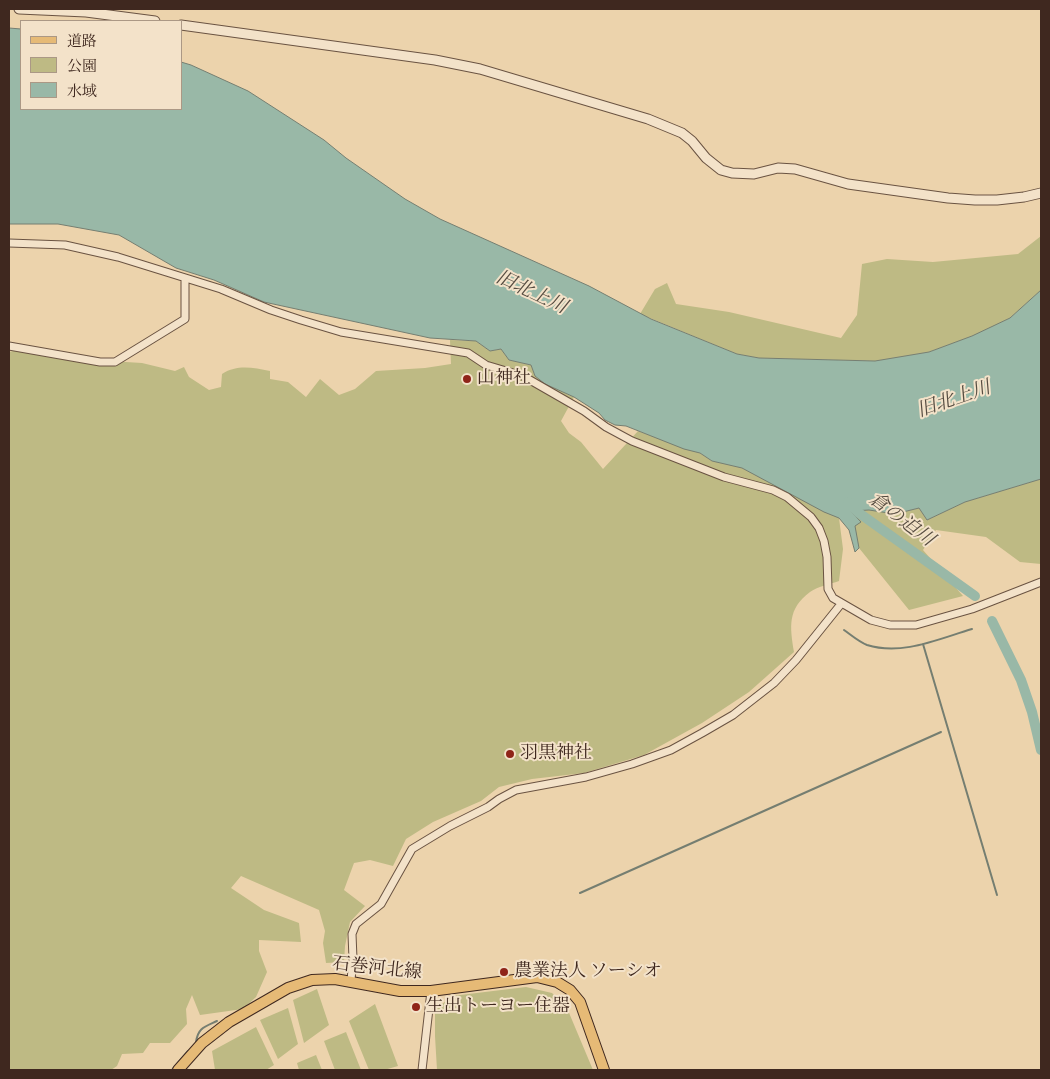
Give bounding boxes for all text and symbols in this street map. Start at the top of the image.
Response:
legend [20,20,182,110]
text: 道路 [67,32,97,51]
text: 公園 [67,57,97,76]
text: 水域 [67,82,97,101]
water label: 旧北上川 [492,267,570,319]
place label: 山神社 [477,368,531,390]
marker: 山神社 [461,373,473,385]
water label: 旧北上川 [914,377,994,423]
water label: 倉の迫川 [864,488,938,552]
place label: 羽黒神社 [520,743,592,765]
marker: 羽黒神社 [504,748,516,760]
street label: 石巻河北線 [331,954,423,984]
place label: 農業法人 ソーシオ [514,961,662,983]
marker: 農業法人 ソーシオ [498,966,510,978]
place label: 生出トーヨー住器 [426,996,570,1018]
marker: 生出トーヨー住器 [410,1001,422,1013]

